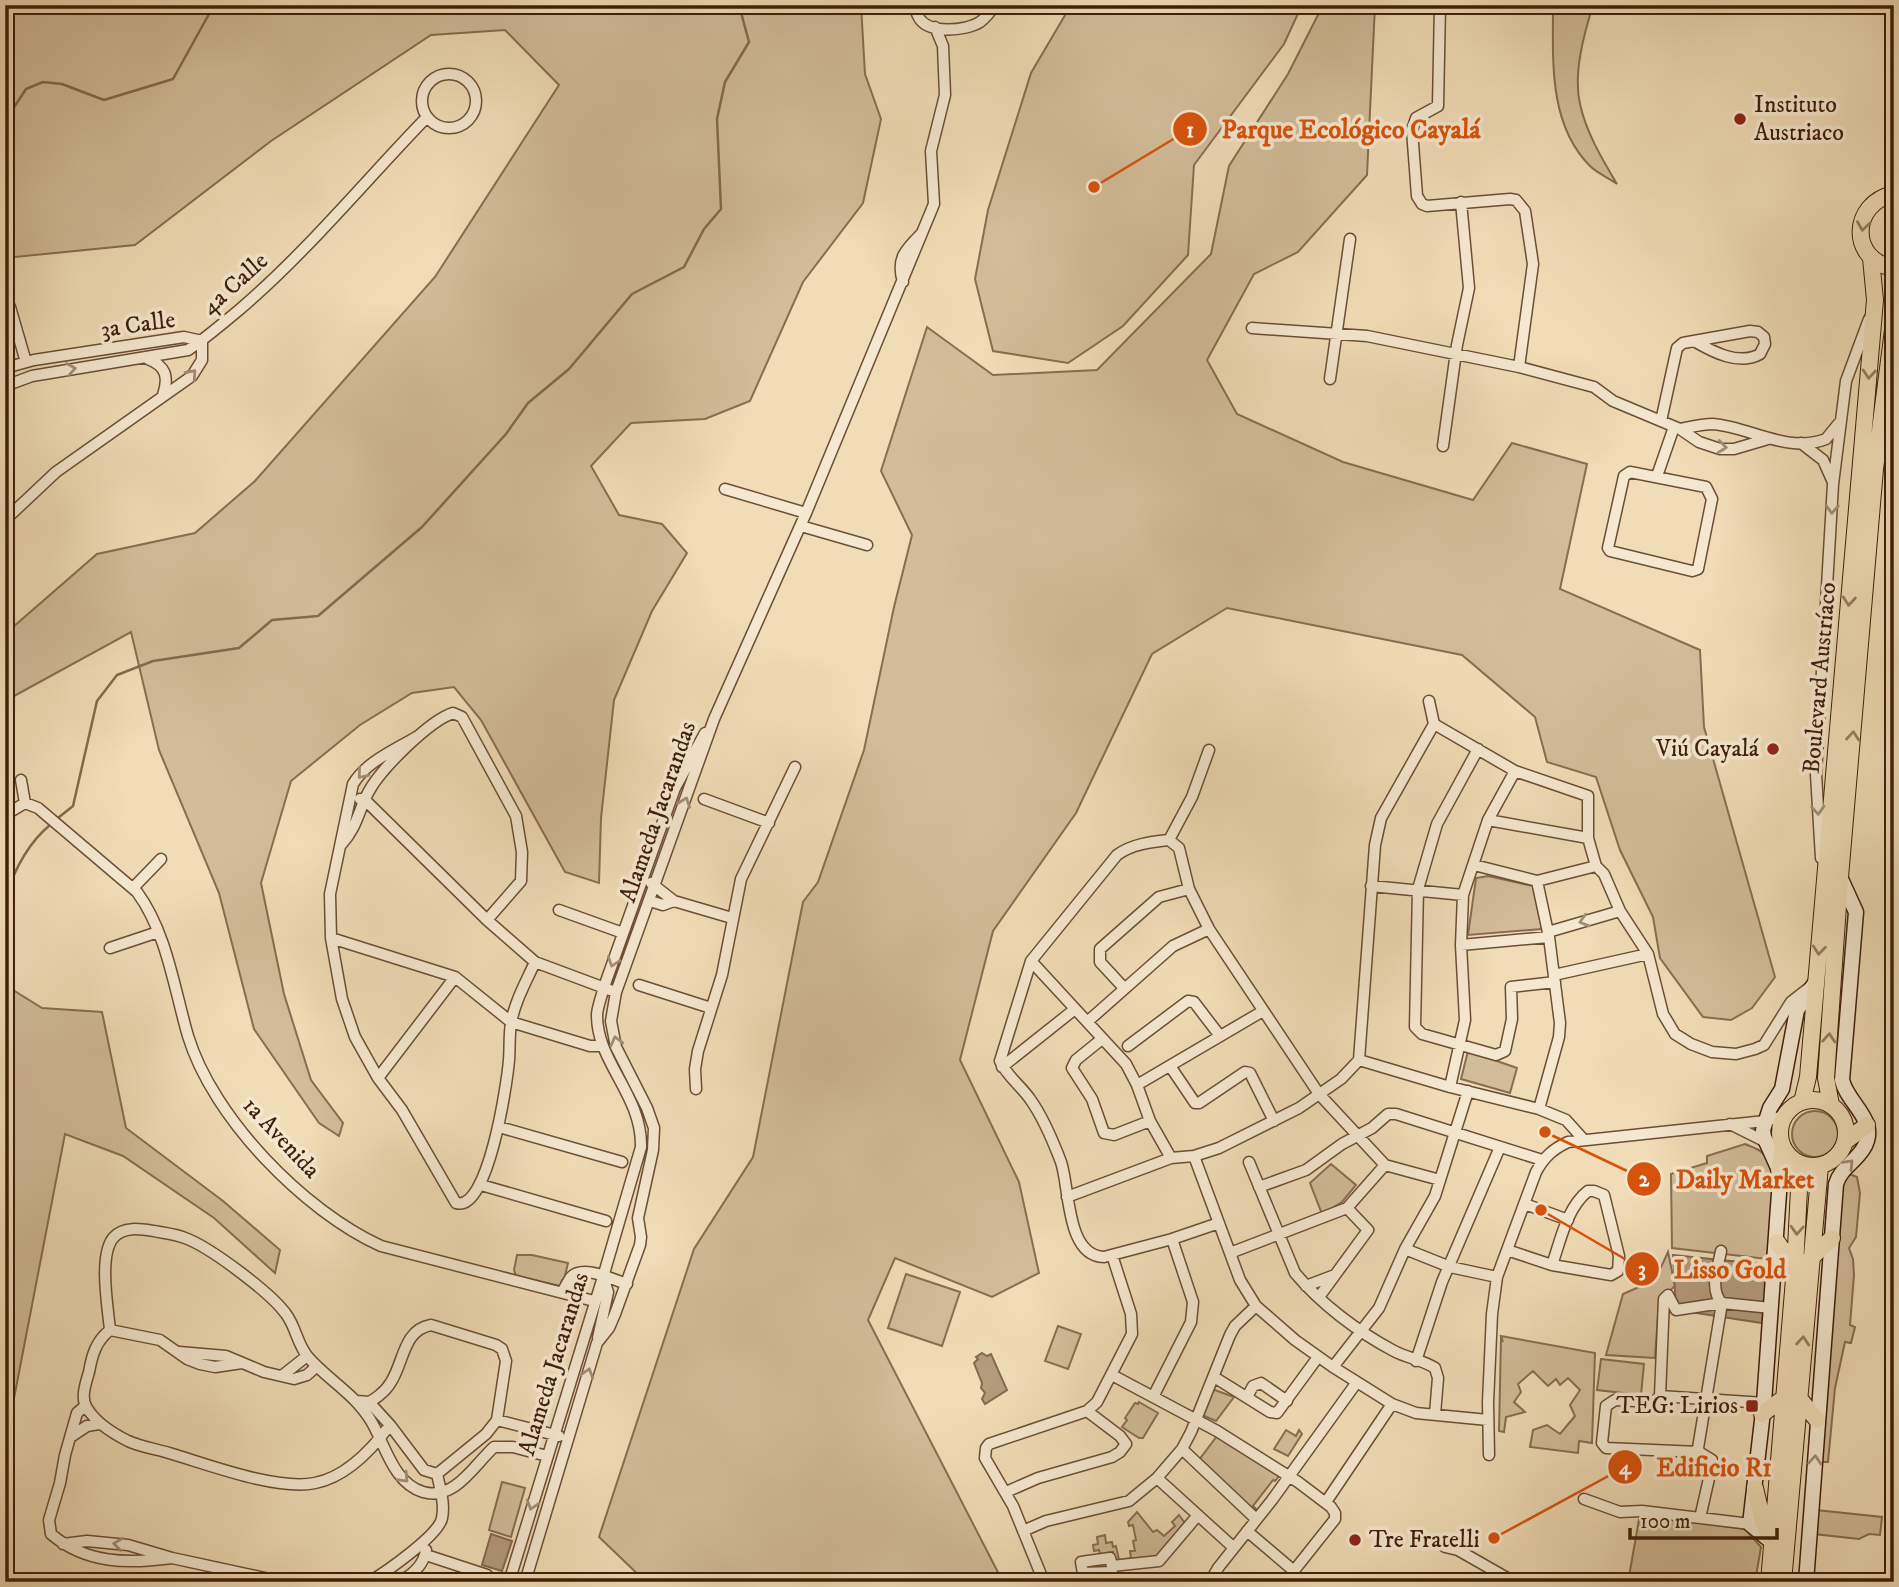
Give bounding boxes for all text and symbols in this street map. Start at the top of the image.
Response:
place label: Instituto Austriaco [1754,90,1844,148]
callout: Parque Ecológico Cayalá [1172,106,1494,153]
marker: Instituto Austriaco [1732,111,1748,127]
text: Parque Ecológico Cayalá [1221,114,1482,147]
text: 1 [1186,118,1194,144]
one-way arrow [1856,220,1871,232]
street label: 4a Calle [195,246,275,322]
street label: 3a Calle [99,305,177,345]
one-way arrow [65,362,77,377]
one-way arrow [184,369,196,382]
one-way arrow [1861,369,1876,380]
one-way arrow [1716,440,1728,455]
one-way arrow [1825,504,1840,515]
street label: Boulevard Austríaco [1797,581,1843,775]
one-way arrow [1842,596,1857,607]
street label: Alameda Jacarandas [613,718,703,906]
one-way arrow [1845,730,1860,741]
place label: Viú Cayalá [1655,734,1760,764]
marker: Viú Cayalá [1765,741,1781,757]
one-way arrow [358,766,370,779]
one-way arrow [677,797,691,809]
one-way arrow [1810,804,1825,815]
one-way arrow [1578,913,1590,928]
one-way arrow [1811,944,1826,956]
one-way arrow [607,955,621,967]
one-way arrow [1821,1032,1836,1043]
one-way arrow [610,1035,624,1047]
street label: 1a Avenida [236,1091,327,1185]
callout: Daily Market [1627,1155,1829,1202]
one-way arrow [1840,1160,1853,1173]
text: Daily Market [1676,1164,1815,1197]
text: 2 [1639,1167,1650,1193]
one-way arrow [1790,1225,1805,1236]
callout: Lisso Gold [1625,1246,1800,1293]
text: Lisso Gold [1674,1254,1787,1287]
text: 3 [1638,1257,1646,1283]
street label: Alameda Jacarandas [512,1269,596,1459]
one-way arrow [1795,1335,1810,1346]
one-way arrow [580,1367,595,1379]
place label: TEG: Lirios [1616,1391,1738,1421]
marker: TEG: Lirios [1744,1398,1760,1414]
callout: Edificio R1 [1607,1443,1786,1490]
text: Edificio R1 [1656,1452,1772,1485]
one-way arrow [1807,1454,1822,1465]
text: 4 [1619,1455,1632,1481]
one-way arrow [396,1469,409,1482]
scale bar [1630,1496,1776,1540]
one-way arrow [526,1499,540,1511]
text: 100 m [1640,1509,1691,1535]
place label: Tre Fratelli [1369,1525,1480,1555]
marker: Tre Fratelli [1347,1532,1363,1548]
one-way arrow [112,1537,124,1552]

